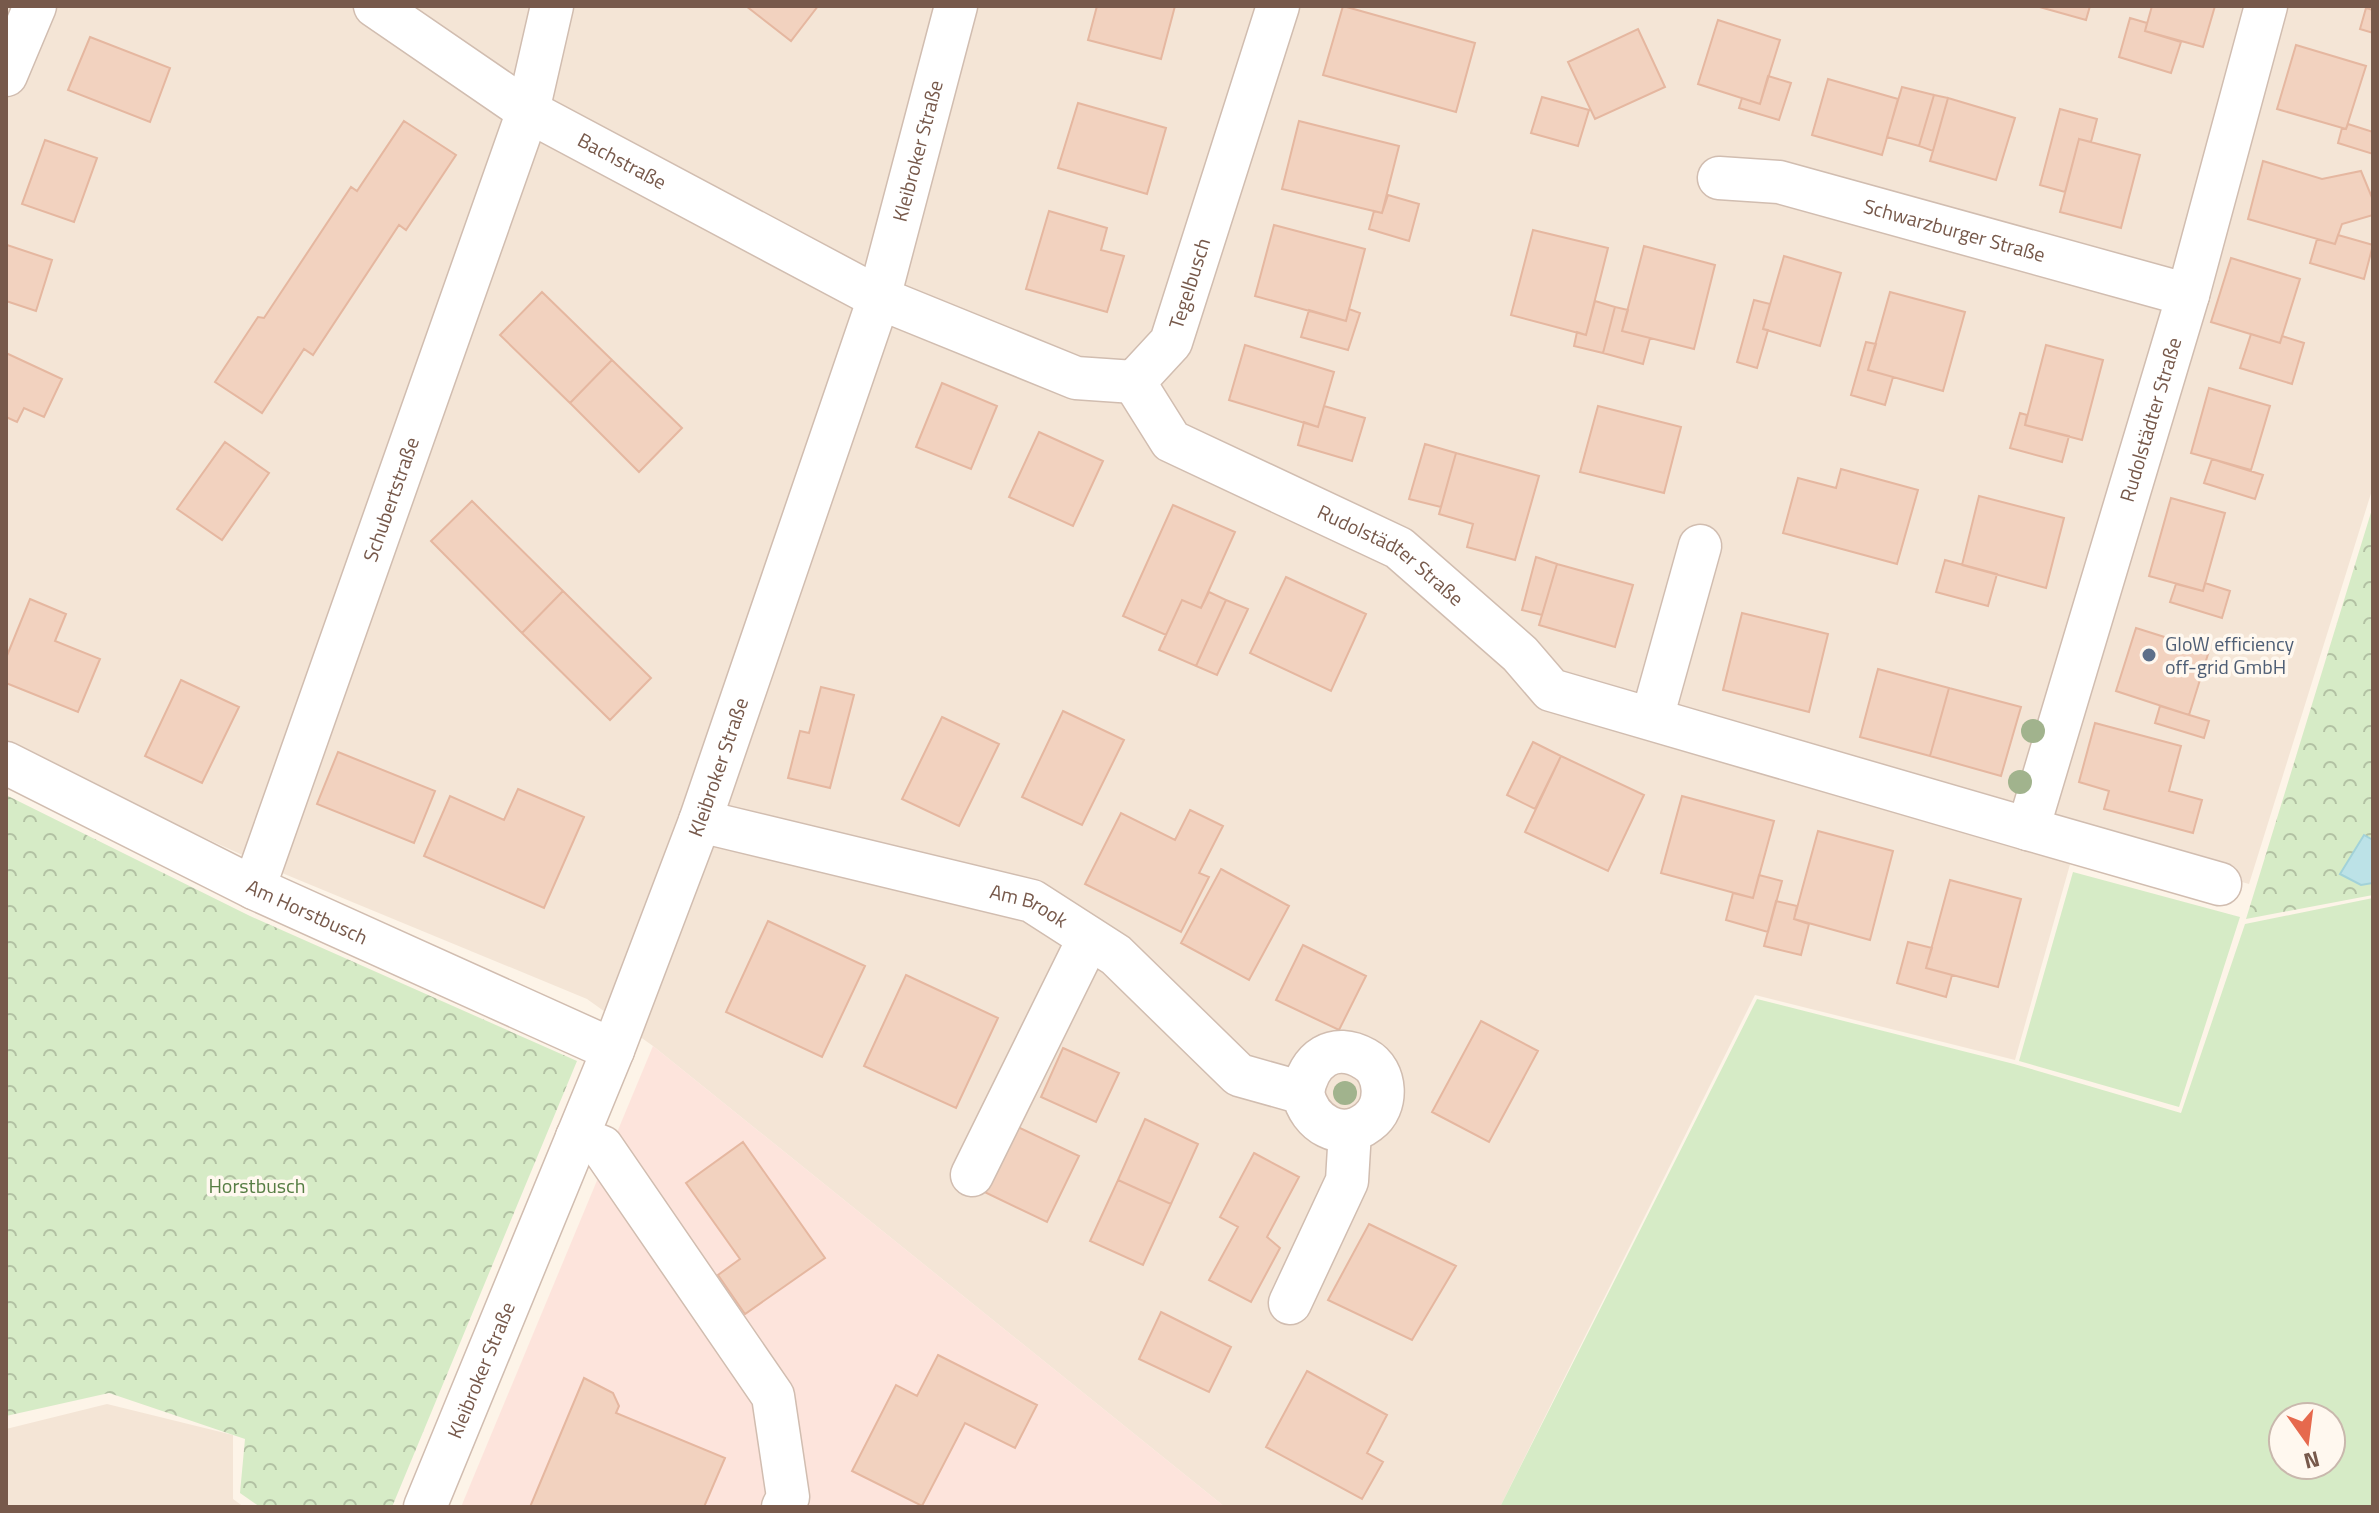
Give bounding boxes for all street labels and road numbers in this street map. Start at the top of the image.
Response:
street label: Kleibroker Straße [884,77,951,225]
street label: Bachstraße [572,124,672,197]
street label: Schwarzburger Straße [1860,190,2049,270]
street label: Tegelbusch [1160,234,1218,333]
street label: Rudolstädter Straße [2111,334,2189,506]
street label: Schubertstraße [354,433,427,566]
street label: Rudolstädter Straße [1312,496,1471,613]
street label: Kleibroker Straße [679,693,756,841]
street label: Am Horstbusch [241,871,373,952]
street label: Am Brook [987,875,1075,935]
street label: Kleibroker Straße [439,1297,523,1443]

